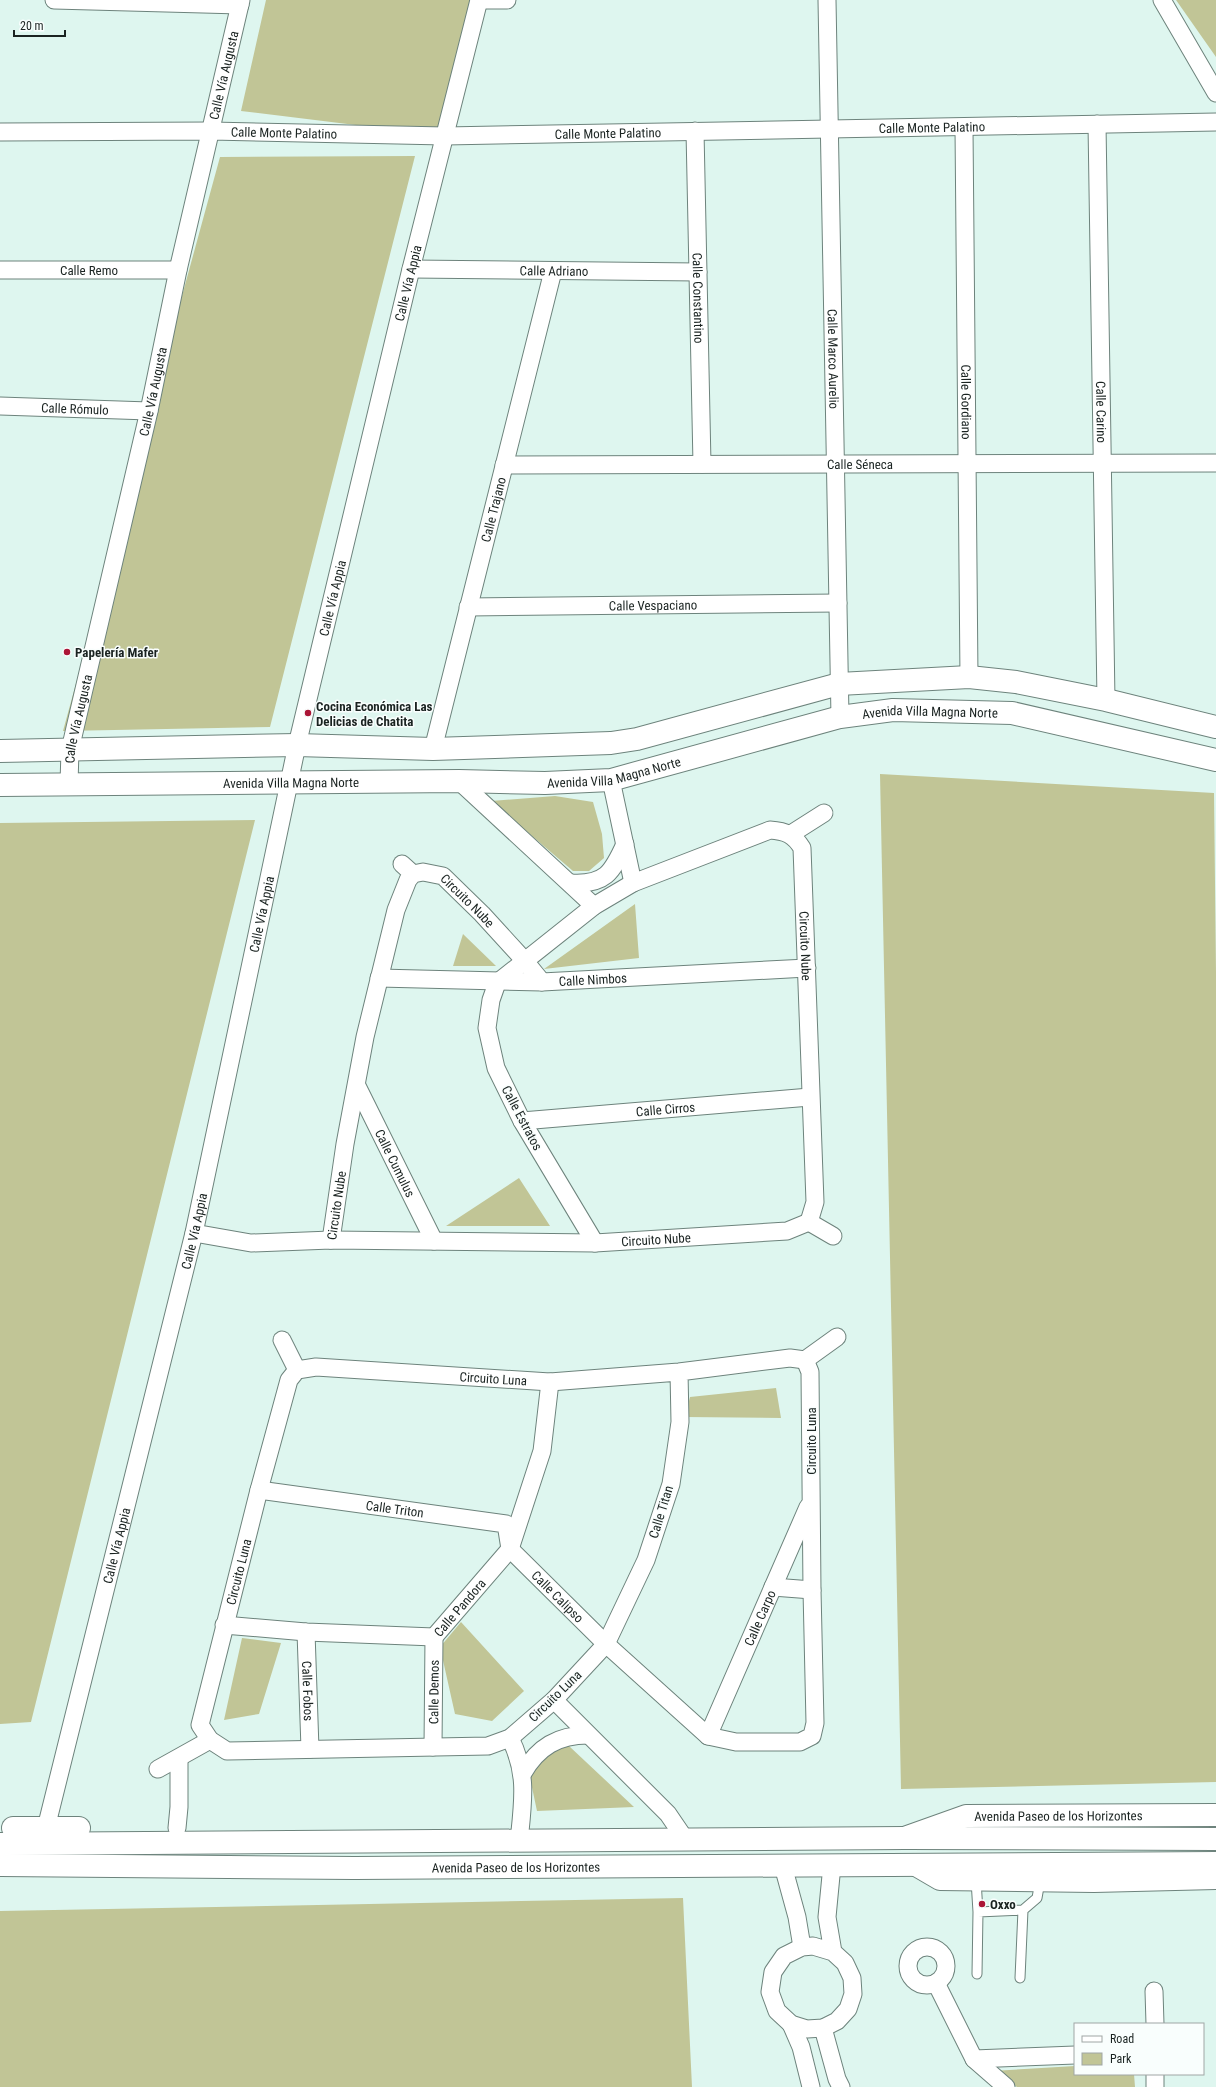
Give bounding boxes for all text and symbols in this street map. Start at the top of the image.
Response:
scale bar [14,12,65,38]
text: 20 m [20,19,44,33]
street label: Calle Vía Augusta [206,29,241,121]
street label: Calle Monte Palatino [878,119,985,136]
street label: Calle Monte Palatino [231,124,337,141]
street label: Calle Monte Palatino [555,125,661,142]
street label: Calle Vía Appia [391,243,424,323]
street label: Calle Constantino [690,252,707,344]
street label: Calle Remo [60,263,118,278]
street label: Calle Adriano [520,263,588,278]
street label: Calle Marco Aurelio [825,309,842,409]
street label: Calle Vía Augusta [136,346,169,437]
street label: Calle Gordiano [959,364,974,440]
street label: Calle Carino [1094,381,1109,443]
street label: Calle Rómulo [41,400,109,417]
street label: Calle Séneca [827,456,893,472]
street label: Calle Trajano [478,475,509,544]
street label: Calle Vía Appia [316,558,349,638]
street label: Calle Vespaciano [609,597,697,613]
place label: Papelería Mafer [75,645,159,660]
marker: Papelería Mafer [62,647,72,657]
street label: Calle Vía Augusta [62,673,95,764]
place label: Cocina Económica Las Delicias de Chatita [316,699,433,729]
street label: Avenida Villa Magna Norte [861,702,998,722]
marker: Cocina Económica Las Delicias de Chatita [303,708,313,718]
street label: Avenida Villa Magna Norte [547,754,682,790]
street label: Avenida Villa Magna Norte [223,774,359,791]
street label: Circuito Nube [438,871,498,930]
street label: Calle Vía Appia [246,875,277,954]
street label: Circuito Nube [797,911,814,981]
street label: Calle Nimbos [558,970,627,989]
street label: Calle Estratos [499,1083,545,1153]
street label: Calle Cirros [635,1099,696,1119]
street label: Calle Cumulus [372,1127,418,1199]
street label: Circuito Nube [324,1170,348,1241]
street label: Calle Vía Appia [178,1192,210,1271]
street label: Circuito Nube [621,1230,691,1249]
street label: Circuito Luna [459,1369,527,1388]
street label: Circuito Luna [804,1407,819,1475]
street label: Calle Titan [646,1484,676,1540]
street label: Calle Triton [365,1497,425,1520]
street label: Calle Vía Appia [100,1506,133,1585]
street label: Circuito Luna [223,1537,254,1606]
street label: Calle Calipso [529,1567,587,1625]
street label: Calle Pandora [431,1576,488,1639]
street label: Calle Carpo [741,1588,778,1648]
street label: Calle Demos [426,1660,441,1724]
street label: Calle Fobos [299,1661,317,1721]
street label: Circuito Luna [526,1667,584,1725]
street label: Avenida Paseo de los Horizontes [974,1808,1143,1823]
street label: Avenida Paseo de los Horizontes [432,1859,600,1875]
place label: Oxxo [990,1897,1016,1912]
marker: Oxxo [977,1899,987,1909]
legend [1074,2023,1204,2075]
text: Road [1110,2032,1134,2046]
text: Park [1110,2052,1132,2066]

